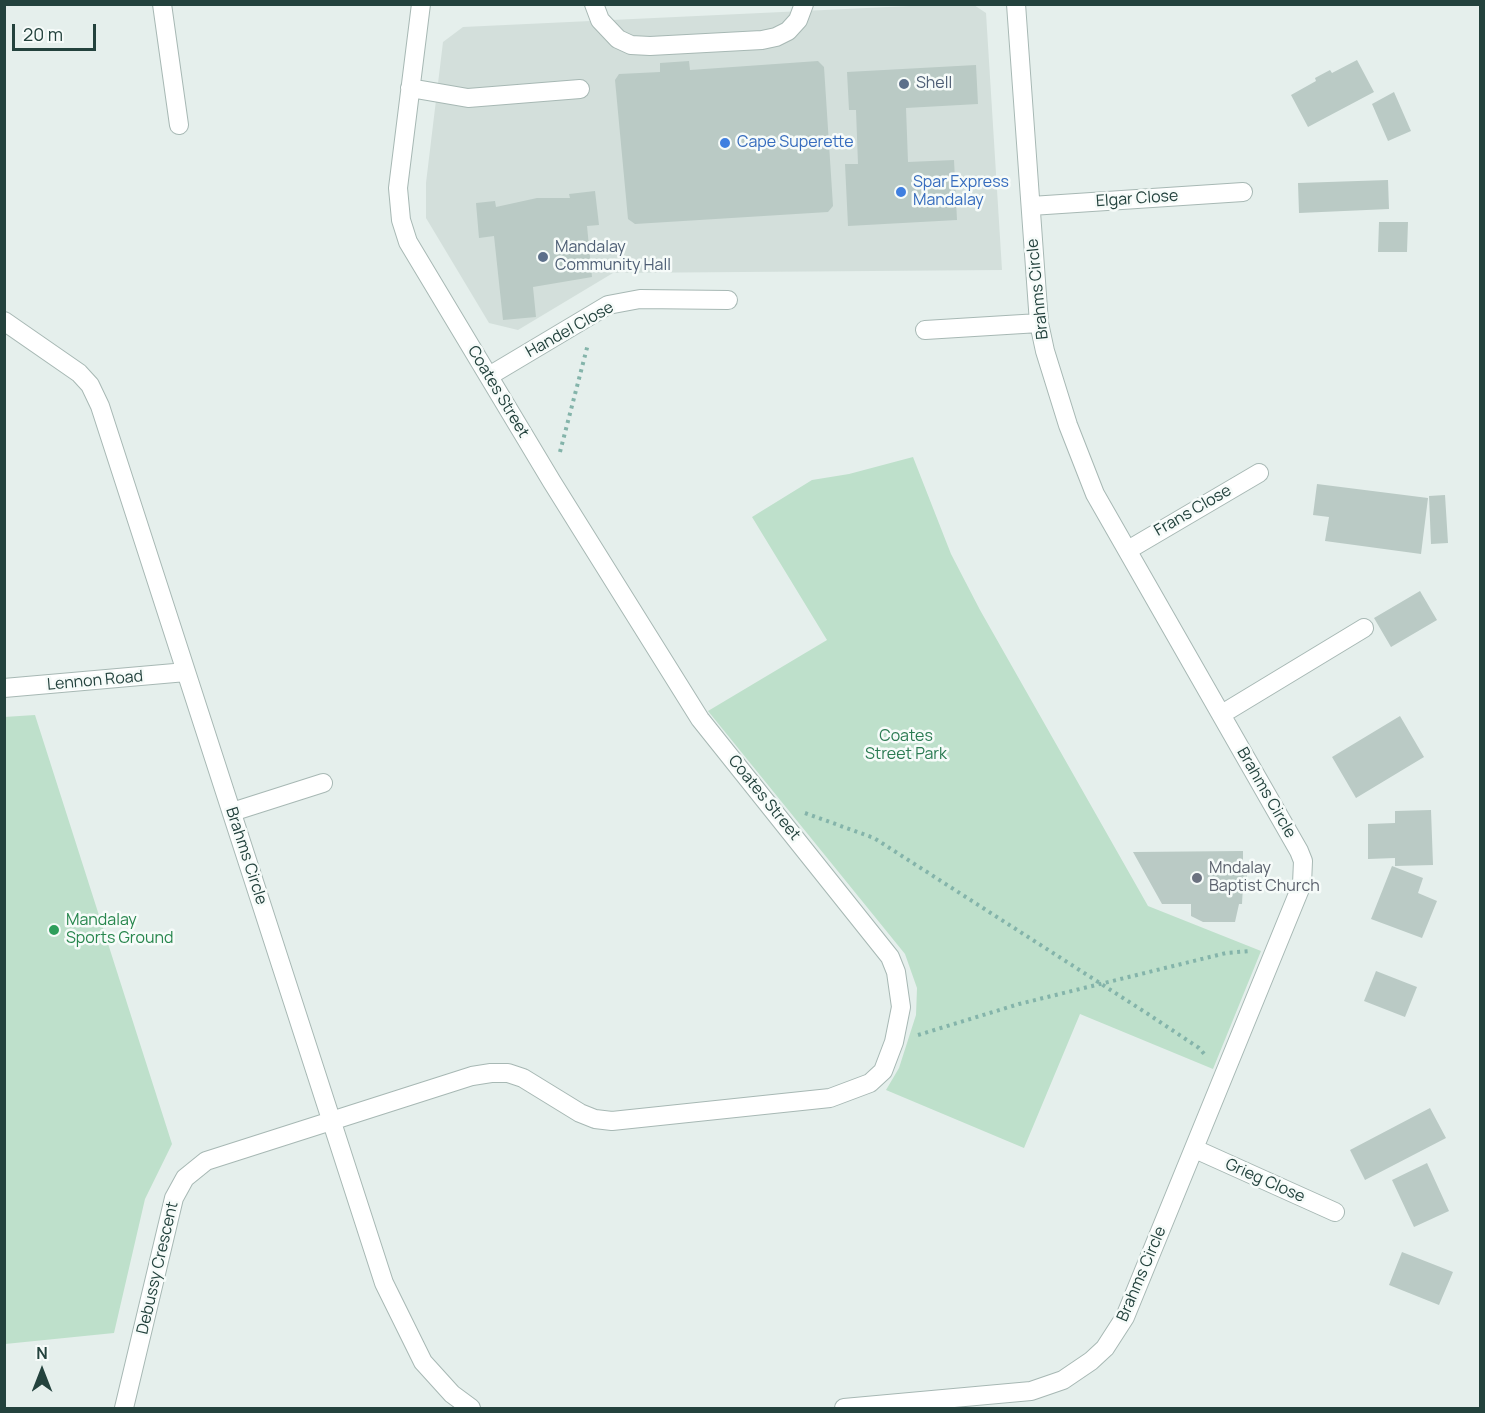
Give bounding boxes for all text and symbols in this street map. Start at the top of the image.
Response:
scale bar [15,12,99,50]
text: 20 m [23,22,63,46]
place label: Shell [916,74,952,94]
marker: Shell [897,77,911,91]
place label: Cape Superette [737,133,854,153]
marker: Cape Superette [718,136,732,150]
place label: Spar Express Mandalay [913,173,1009,211]
marker: Spar Express Mandalay [894,185,908,199]
street label: Elgar Close [1095,187,1179,211]
place label: Mandalay Community Hall [555,238,671,276]
street label: Brahms Circle [1023,238,1053,340]
marker: Mandalay Community Hall [536,250,550,264]
street label: Handel Close [523,298,617,362]
street label: Coates Street [463,343,533,441]
street label: Frans Close [1151,481,1235,541]
street label: Lennon Road [46,667,144,695]
park label: Coates Street Park [865,727,947,765]
street label: Brahms Circle [1232,744,1300,842]
street label: Coates Street [724,752,804,844]
street label: Brahms Circle [221,805,271,907]
place label: Mndalay Baptist Church [1209,859,1320,897]
marker: Mndalay Baptist Church [1190,871,1204,885]
place label: Mandalay Sports Ground [66,911,173,949]
marker: Mandalay Sports Ground [47,923,61,937]
street label: Grieg Close [1222,1155,1308,1207]
street label: Debussy Crescent [133,1200,183,1336]
street label: Brahms Circle [1113,1224,1171,1324]
north arrow [12,1341,72,1401]
text: N [36,1342,48,1364]

